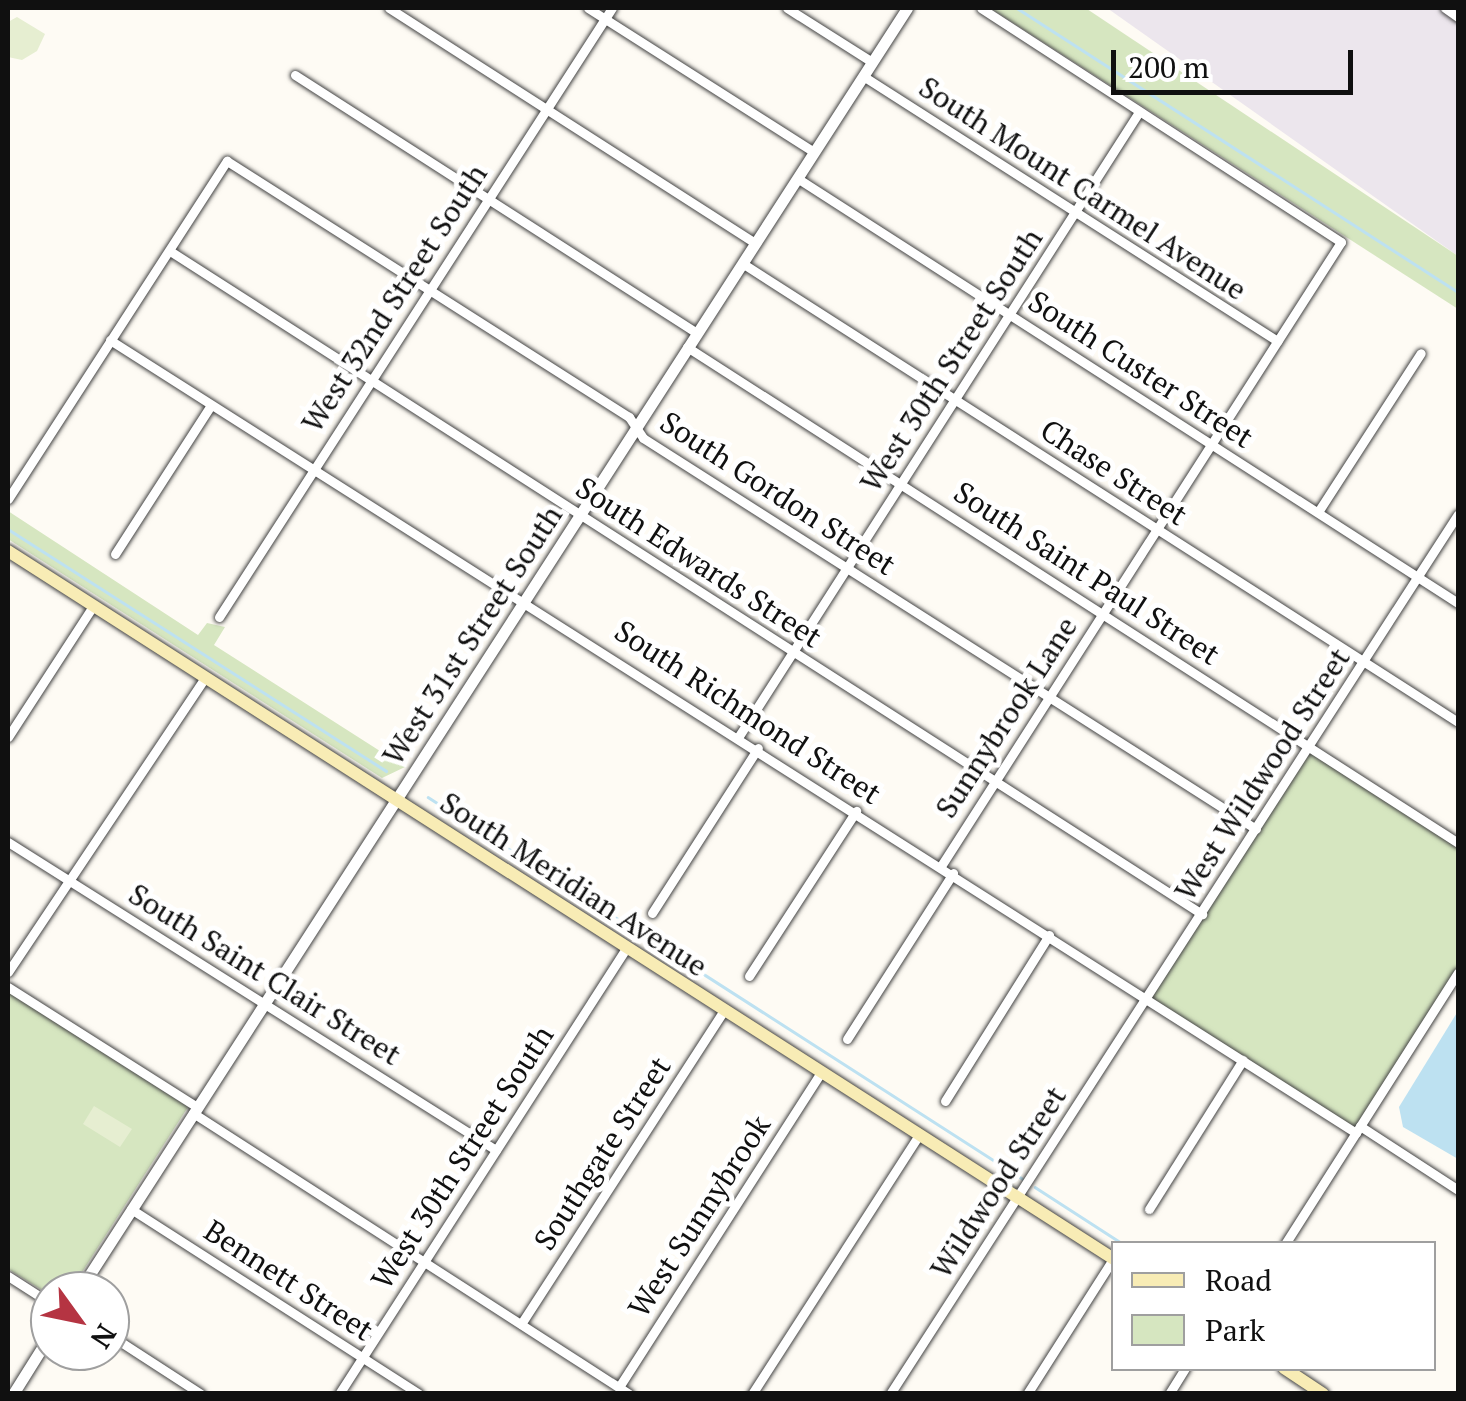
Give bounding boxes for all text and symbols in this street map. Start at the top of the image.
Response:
scale bar [1116,30,1358,92]
text: 200 m [1128,47,1209,87]
street label: South Mount Carmel Avenue [912,68,1254,308]
street label: West 32nd Street South [294,157,494,439]
street label: West 30th Street South [852,222,1050,498]
street label: South Custer Street [1022,283,1260,455]
street label: South Gordon Street [654,404,902,582]
street label: Chase Street [1034,411,1194,533]
street label: South Edwards Street [569,469,829,655]
street label: South Saint Paul Street [948,474,1226,672]
street label: West 31st Street South [375,499,569,771]
street label: Sunnybrook Lane [928,610,1084,824]
street label: South Richmond Street [608,613,888,811]
street label: West Wildwood Street [1167,641,1357,907]
street label: South Meridian Avenue [433,784,715,984]
street label: South Saint Clair Street [122,876,408,1072]
street label: West 30th Street South [363,1019,561,1295]
street label: Southgate Street [526,1050,678,1256]
street label: Wildwood Street [923,1079,1073,1285]
street label: West Sunnybrook [620,1108,778,1324]
street label: Bennett Street [198,1212,380,1348]
legend [1111,1241,1436,1371]
text: Road [1205,1260,1272,1300]
north arrow [30,1271,130,1371]
text: Park [1205,1310,1265,1350]
text: N [83,1318,125,1355]

